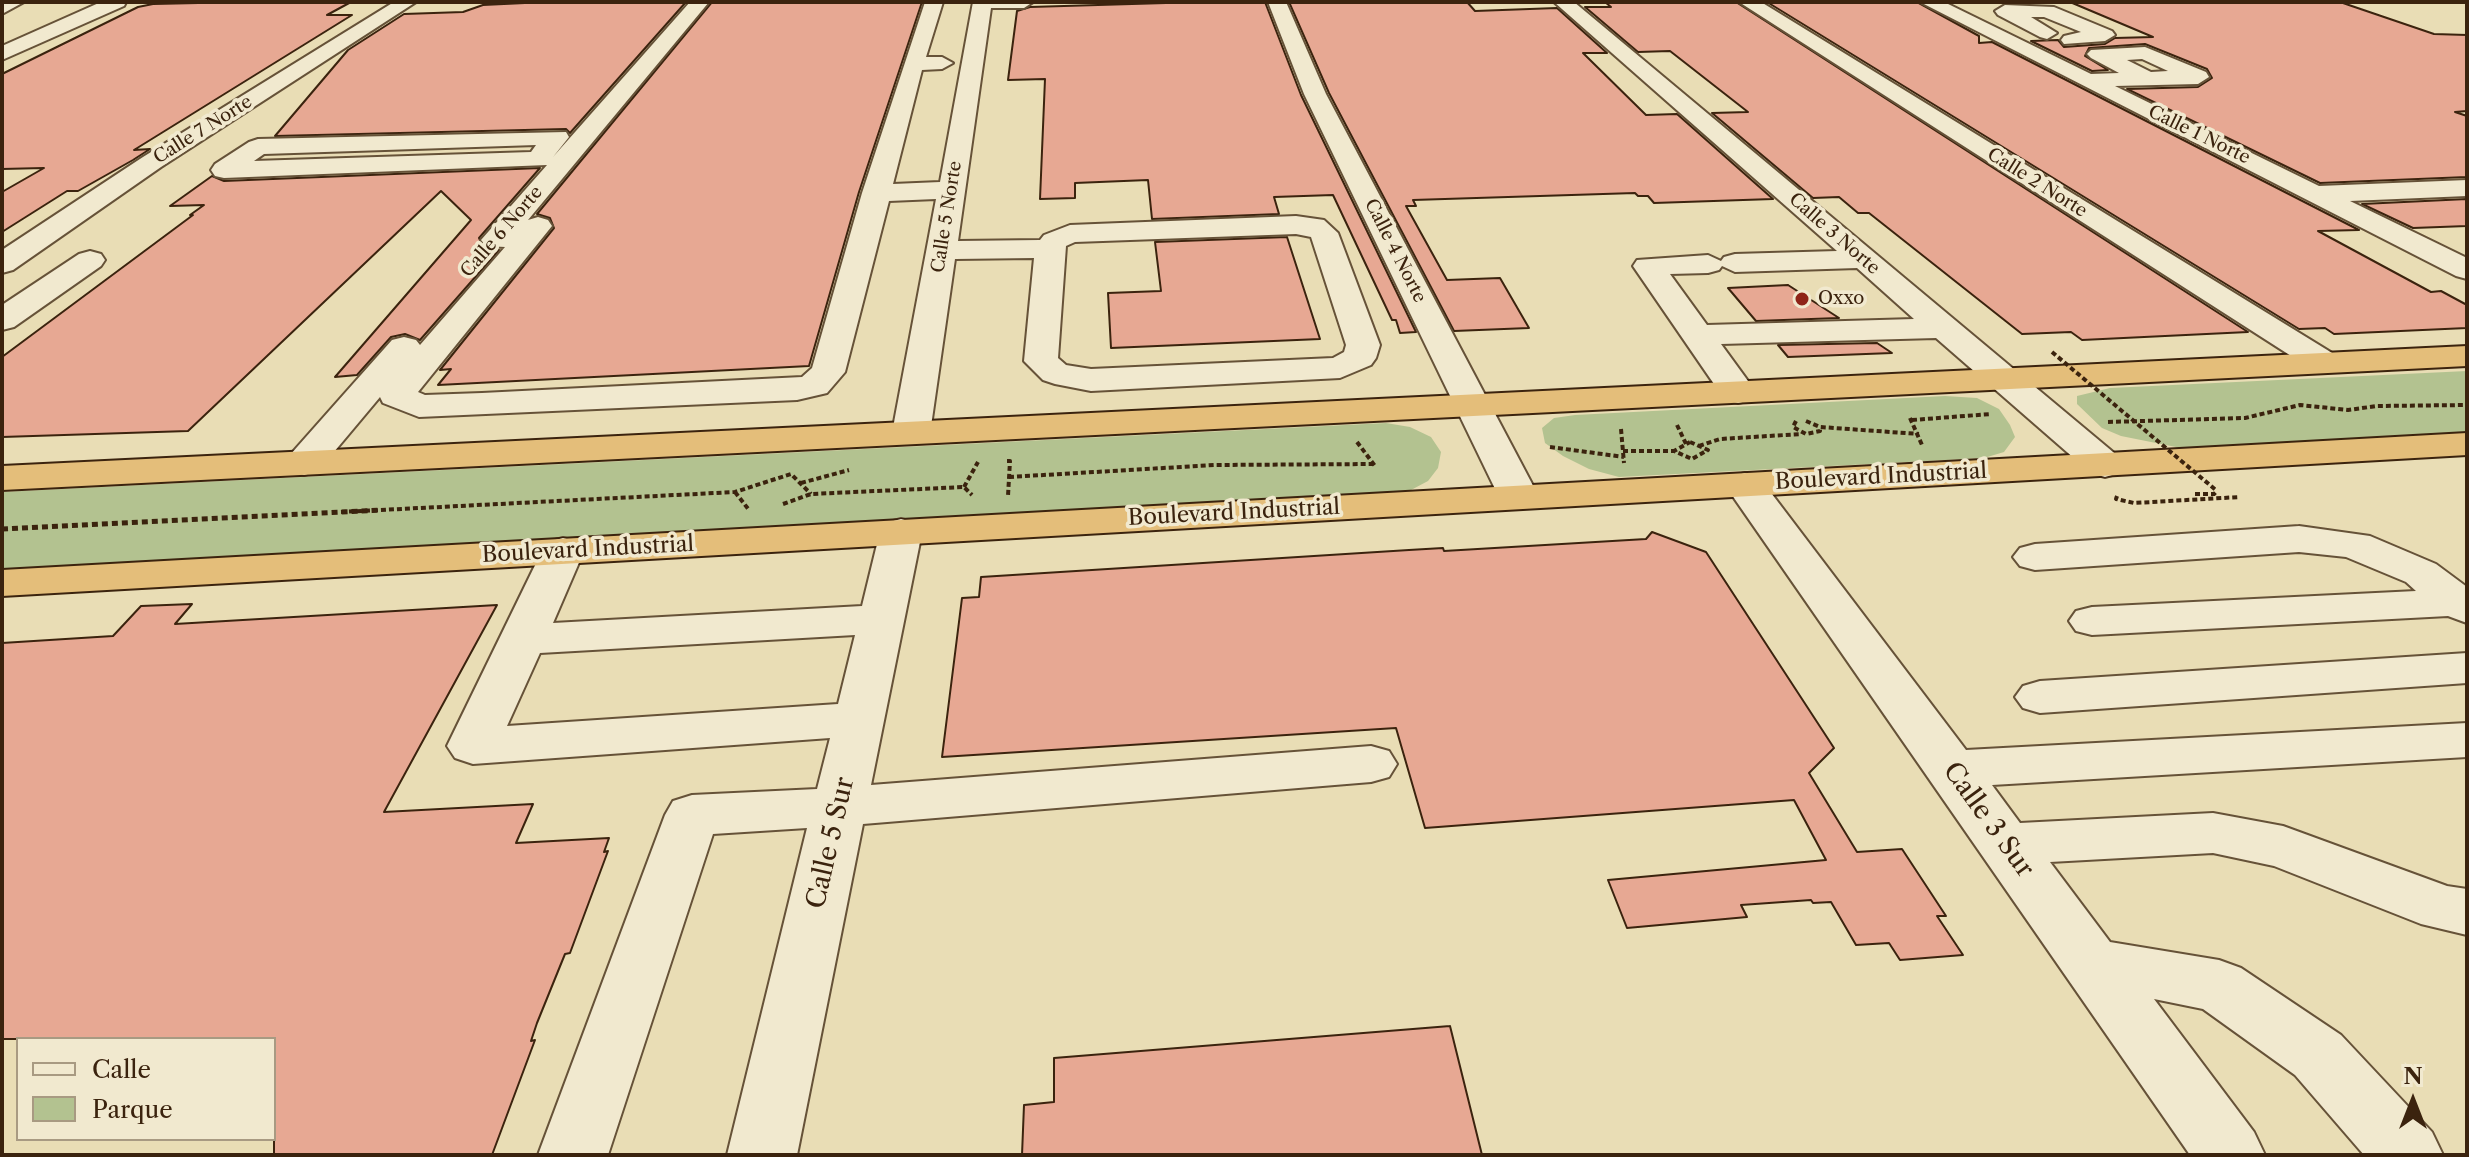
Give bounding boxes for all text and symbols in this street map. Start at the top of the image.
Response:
street label: Calle 7 Norte [150,91,256,169]
street label: Calle 1 Norte [2144,101,2254,169]
street label: Calle 2 Norte [1983,144,2091,222]
street label: Calle 5 Norte [927,160,967,274]
street label: Calle 6 Norte [457,182,547,282]
street label: Calle 3 Norte [1784,189,1884,279]
street label: Calle 4 Norte [1360,195,1430,307]
place label: Oxxo [1818,288,1864,310]
marker: Oxxo [1793,290,1811,308]
street label: Boulevard Industrial [1774,458,1988,496]
street label: Boulevard Industrial [1127,494,1341,532]
street label: Boulevard Industrial [481,531,695,569]
street label: Calle 3 Sur [1936,756,2040,884]
street label: Calle 5 Sur [801,774,861,912]
legend [16,1037,276,1141]
text: Calle [92,1055,151,1084]
north arrow [2373,1061,2453,1141]
text: N [2403,1063,2423,1090]
text: Parque [92,1095,173,1124]

